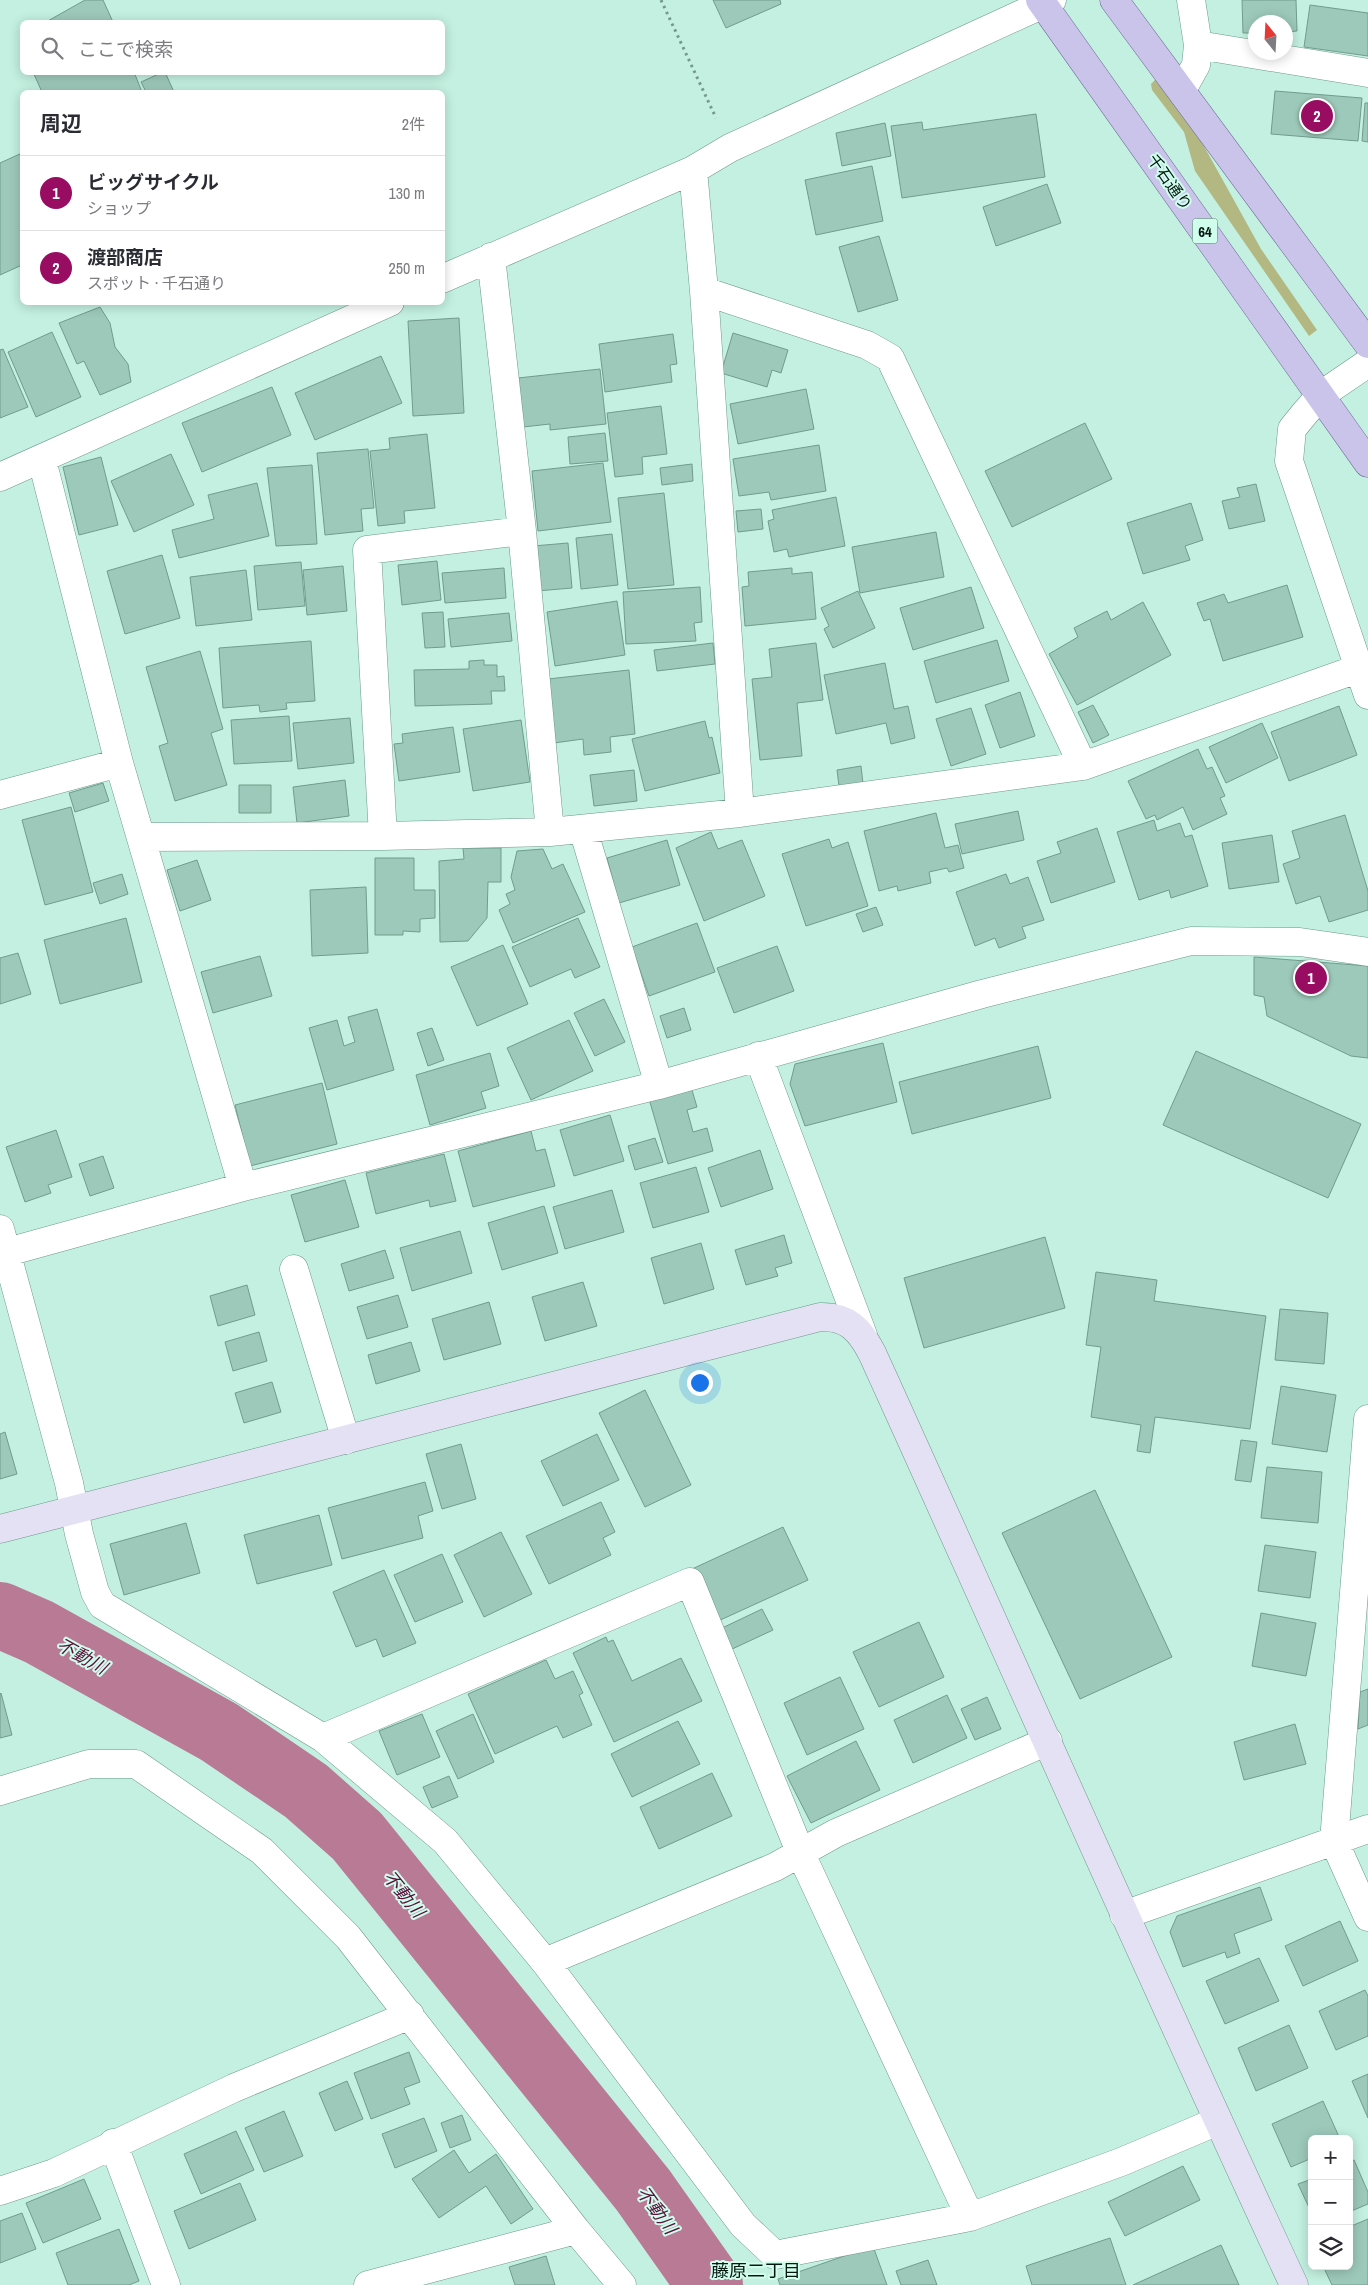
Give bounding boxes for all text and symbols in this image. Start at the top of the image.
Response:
north arrow [1248,15,1293,60]
search box [20,20,445,75]
icon: search [38,34,66,62]
text: ここで検索 [78,36,173,62]
pin: 2 [1301,97,1333,135]
text: 周辺 [40,109,82,138]
text: 2件 [402,113,425,135]
street label: 千石通り [1143,149,1197,215]
text: ビッグサイクル [87,169,219,195]
text: 1 [52,182,60,204]
text: 130 m [389,182,425,204]
text: ショップ [87,197,151,219]
road number: 64 [1192,218,1218,244]
text: 渡部商店 [87,244,163,270]
text: 2 [52,257,60,279]
text: 250 m [389,257,425,279]
text: スポット · 千石通り [87,272,226,294]
pin: 1 [1295,959,1327,997]
your location [687,1370,713,1396]
water label: 不動川 [52,1632,113,1681]
water label: 不動川 [377,1865,432,1924]
map controls [1308,2135,1353,2270]
button: + [1308,2135,1353,2180]
button: − [1308,2180,1353,2225]
water label: 不動川 [631,2181,684,2241]
button: layers [1308,2225,1353,2270]
district label: 藤原二丁目 [711,2258,801,2283]

